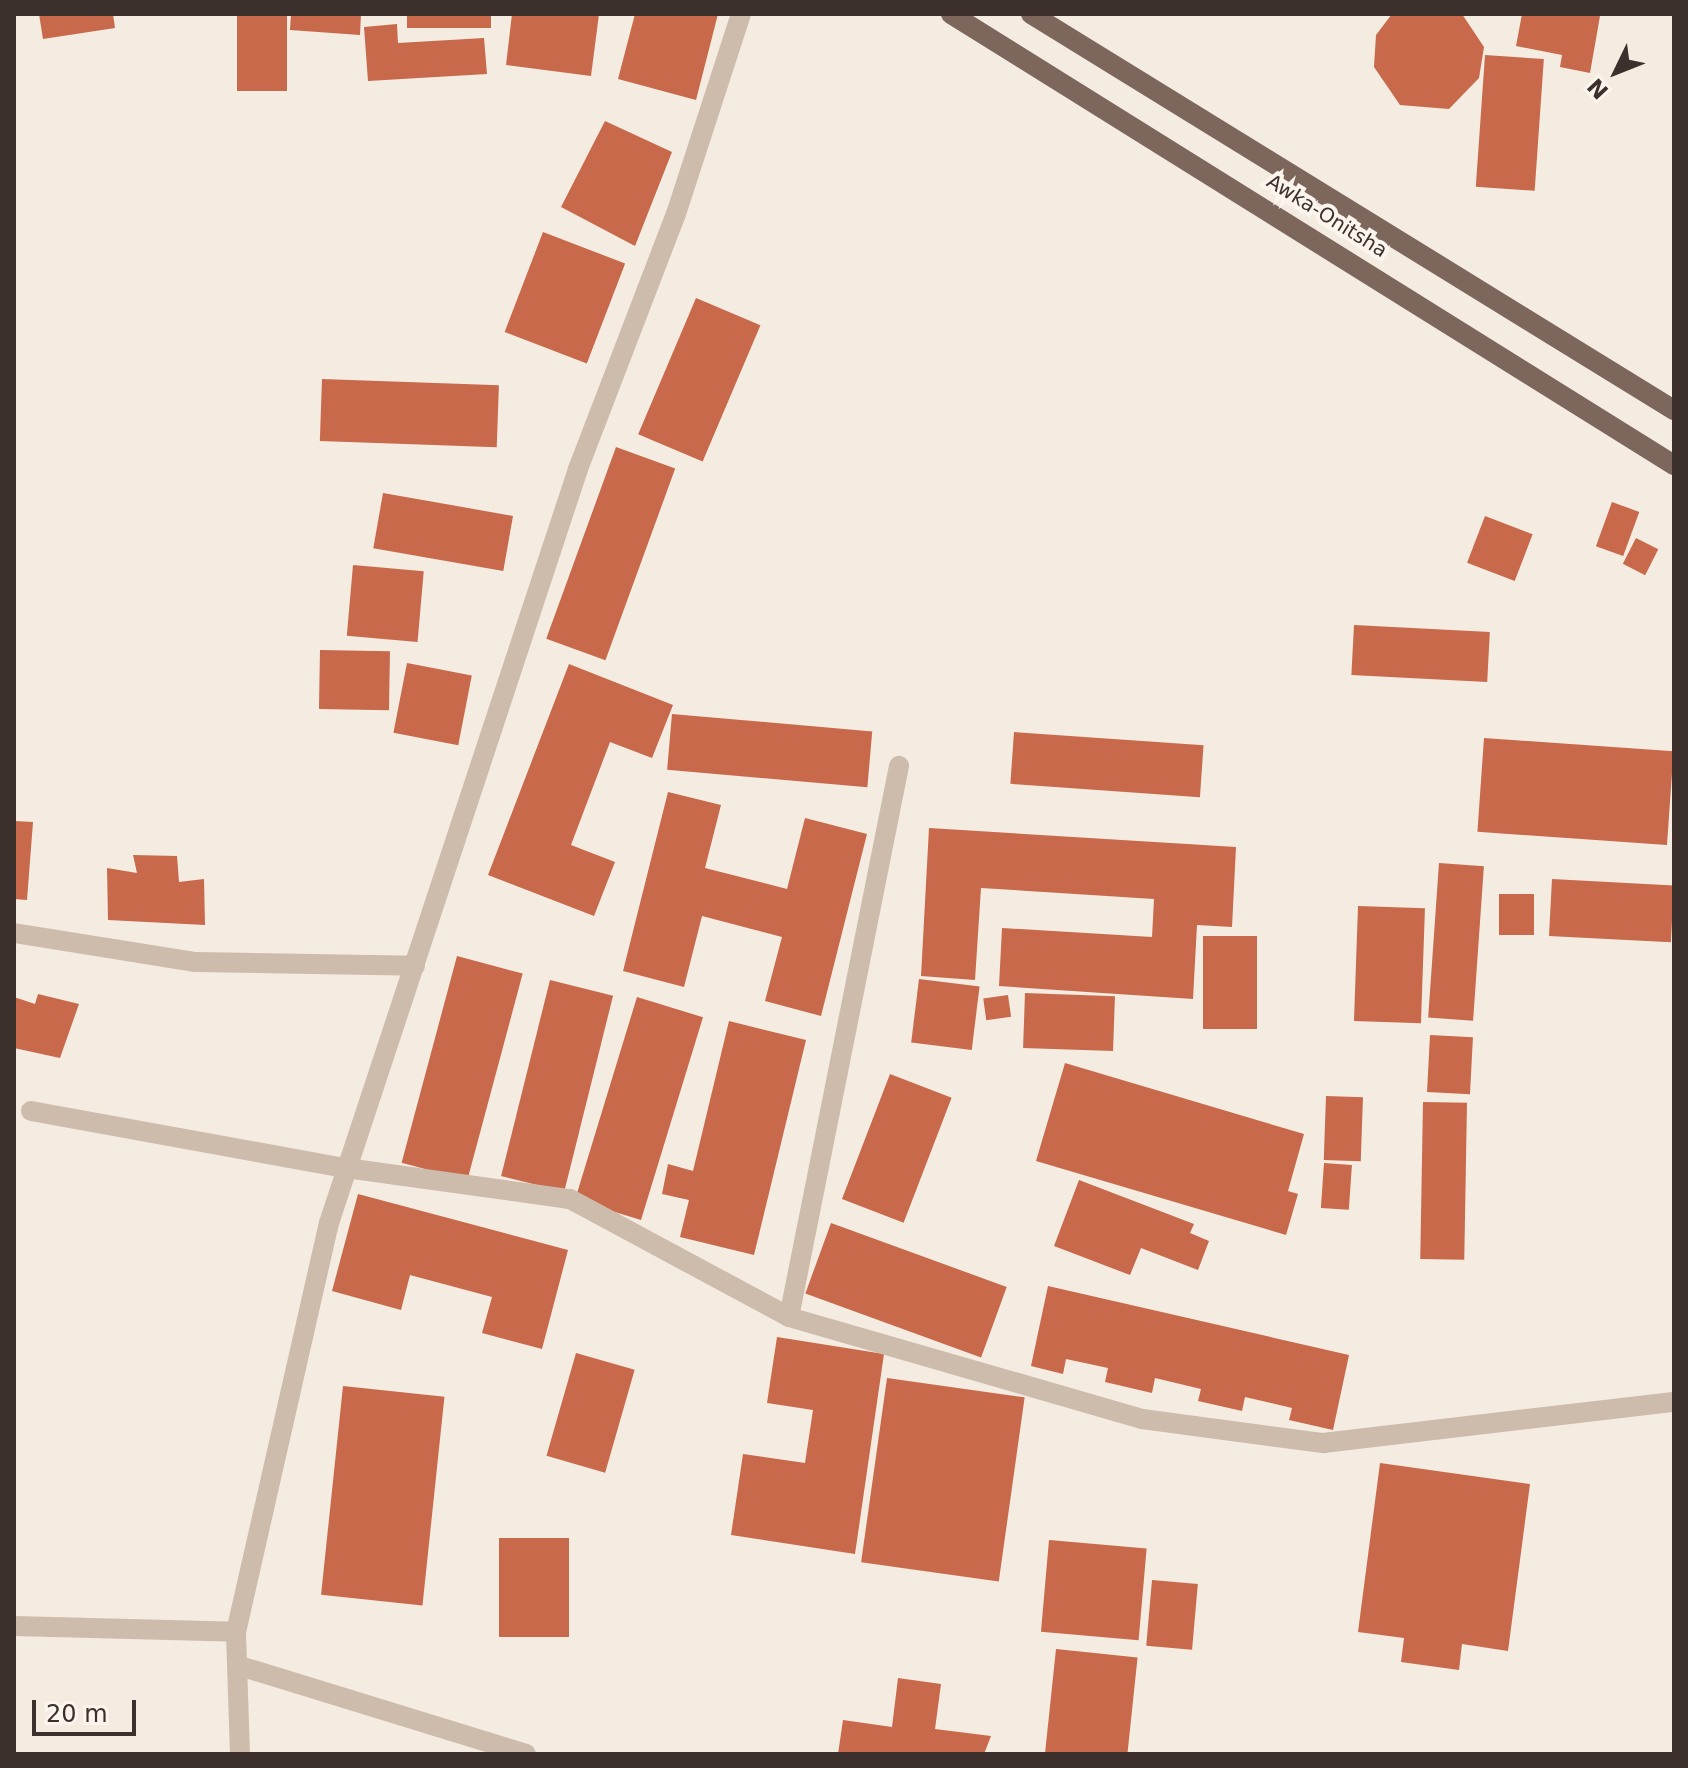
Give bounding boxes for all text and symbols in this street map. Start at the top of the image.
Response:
north arrow [1576,32,1656,112]
text: N [1583,73,1614,104]
street label: Awka-Onitsha [1262,169,1392,263]
scale bar [36,1684,140,1734]
text: 20 m [46,1700,108,1728]

